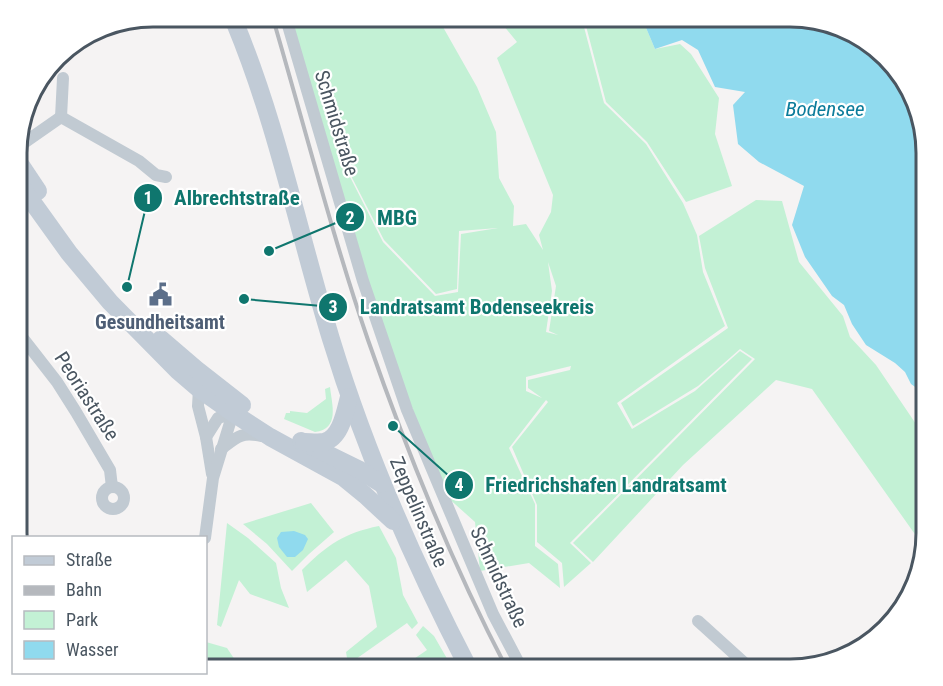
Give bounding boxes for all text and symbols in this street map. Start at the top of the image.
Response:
street label: Schmidstraße [310,67,364,179]
water label: Bodensee [785,97,865,121]
callout: Albrechtstraße [133,178,312,217]
text: Albrechtstraße [174,186,300,210]
text: 1 [143,187,153,208]
callout: MBG [335,198,429,237]
text: MBG [377,206,417,230]
text: 2 [345,207,355,228]
public building icon: Gesundheitsamt [147,282,173,308]
callout: Landratsamt Bodenseekreis [318,287,606,326]
text: Landratsamt Bodenseekreis [360,295,594,319]
text: 3 [328,296,338,317]
place label: Gesundheitsamt [95,310,225,334]
street label: Peoriastraße [49,347,125,445]
street label: Zeppelinstraße [385,453,453,571]
callout: Friedrichshafen Landratsamt [444,465,739,504]
text: Friedrichshafen Landratsamt [485,473,727,497]
text: 4 [454,474,464,495]
street label: Schmidstraße [465,523,533,631]
legend [12,536,207,674]
text: Straße [66,549,112,570]
text: Bahn [66,579,102,600]
text: Park [66,609,98,630]
text: Wasser [66,639,119,660]

